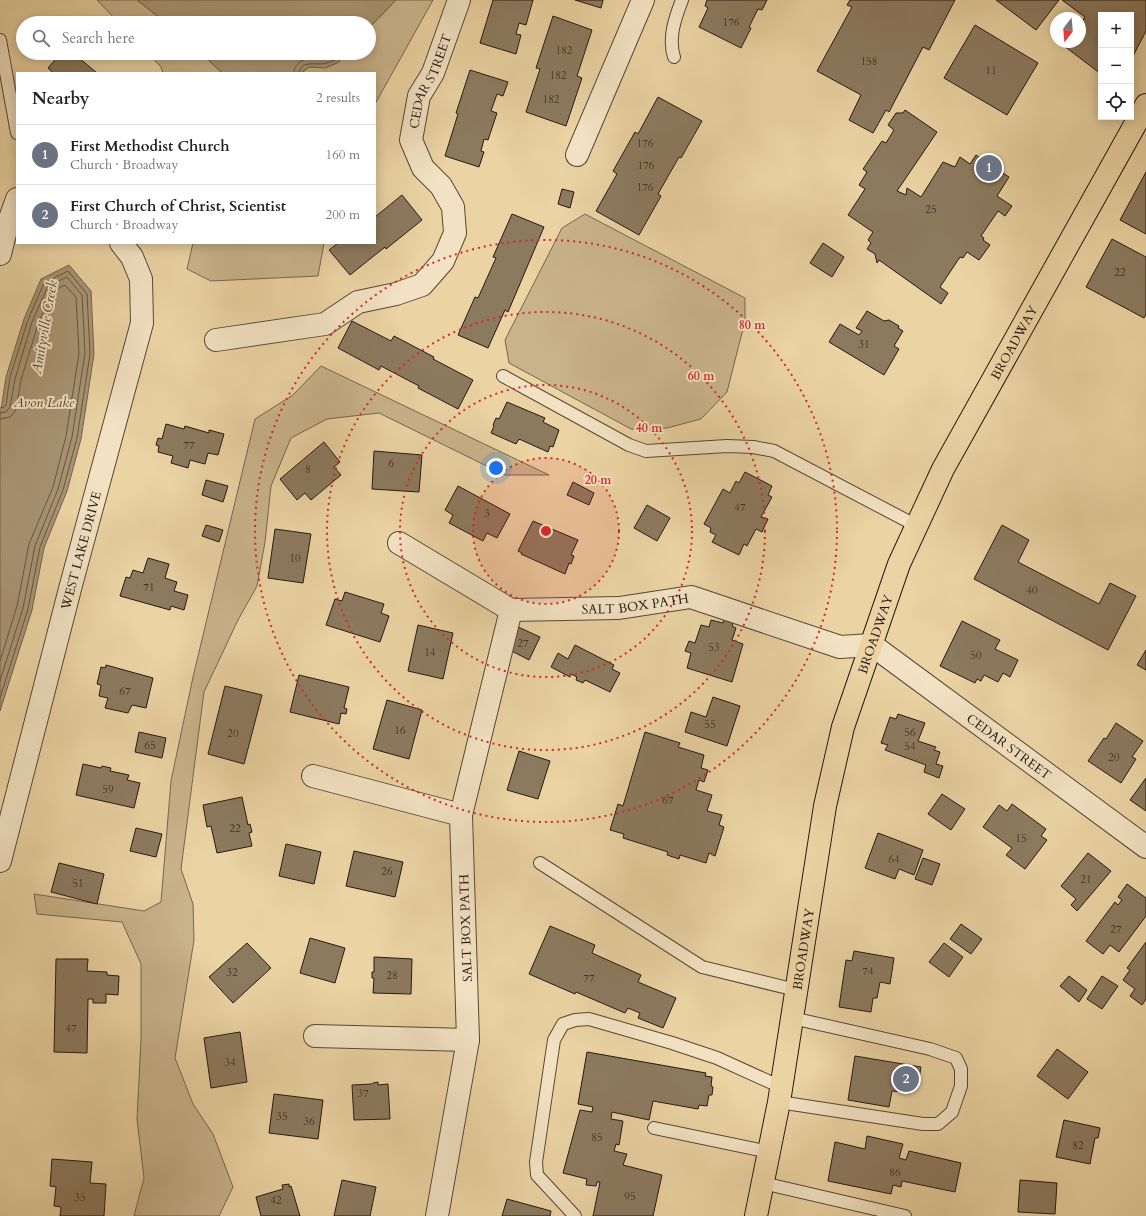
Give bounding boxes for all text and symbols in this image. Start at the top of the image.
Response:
north arrow [1050,12,1086,48]
map controls [1098,12,1134,120]
button: + [1098,12,1134,48]
house number: 176 [723,15,740,30]
search box [16,16,376,60]
icon: search [30,27,52,49]
text: Search here [62,28,135,48]
street label: CEDAR STREET [405,31,456,130]
house number: 182 [556,43,573,58]
button: − [1098,48,1134,84]
house number: 158 [861,54,877,69]
house number: 11 [985,63,997,78]
house number: 182 [550,68,567,83]
button: locate [1098,84,1134,120]
text: Nearby [32,87,89,110]
text: 2 results [316,89,360,107]
house number: 182 [543,92,560,107]
text: First Methodist Church [70,136,230,156]
house number: 176 [637,136,654,151]
text: 1 [42,146,48,164]
text: 160 m [326,146,360,164]
pin: 1 [976,153,1002,183]
text: Church · Broadway [70,156,178,174]
house number: 176 [638,158,655,173]
house number: 176 [637,180,654,195]
text: First Church of Christ, Scientist [70,196,286,216]
house number: 25 [925,202,937,217]
text: 2 [42,206,48,224]
text: 200 m [326,206,360,224]
text: Church · Broadway [70,216,178,234]
house number: 22 [1114,265,1126,280]
water label: Amityville Creek [27,279,62,376]
street label: BROADWAY [987,302,1043,383]
text: 80 m [739,317,766,333]
house number: 31 [858,337,870,352]
text: 60 m [688,368,715,384]
water label: Avon Lake [12,393,75,412]
text: 40 m [636,420,663,436]
house number: 77 [183,438,195,453]
house number: 6 [388,456,394,471]
your location [486,458,506,478]
house number: 8 [305,462,311,477]
text: 20 m [585,472,612,488]
street label: WEST LAKE DRIVE [57,489,106,613]
house number: 47 [734,500,746,515]
house number: 3 [484,506,490,521]
centre of rings [539,524,553,538]
house number: 10 [289,551,301,566]
house number: 71 [143,580,155,595]
house number: 40 [1026,583,1038,598]
street label: SALT BOX PATH [581,589,690,619]
street label: BROADWAY [854,592,898,676]
house number: 27 [517,636,529,651]
house number: 53 [708,640,720,655]
house number: 14 [424,645,436,660]
house number: 50 [970,648,982,663]
house number: 67 [119,684,131,699]
street label: CEDAR STREET [963,710,1055,784]
house number: 55 [704,717,716,732]
house number: 16 [394,723,406,738]
house number: 56 [904,725,916,740]
house number: 20 [227,726,239,741]
house number: 65 [144,738,156,753]
house number: 54 [904,739,916,754]
house number: 20 [1108,750,1120,765]
house number: 59 [102,782,114,797]
house number: 67 [662,793,674,808]
house number: 22 [229,821,241,836]
house number: 15 [1015,831,1027,846]
house number: 64 [888,852,900,867]
house number: 26 [381,864,393,879]
house number: 21 [1080,872,1092,887]
street label: SALT BOX PATH [455,874,477,982]
house number: 51 [72,876,84,891]
street label: BROADWAY [789,907,819,991]
house number: 27 [1110,922,1122,937]
house number: 74 [862,964,874,979]
house number: 32 [226,965,238,980]
house number: 28 [386,968,398,983]
house number: 77 [583,971,595,986]
house number: 47 [65,1021,77,1036]
house number: 34 [224,1055,236,1070]
pin: 2 [893,1064,919,1094]
house number: 37 [357,1086,369,1101]
house number: 35 [276,1109,288,1124]
house number: 36 [303,1114,315,1129]
house number: 85 [591,1130,603,1145]
house number: 82 [1072,1138,1084,1153]
house number: 86 [889,1165,901,1180]
house number: 95 [624,1189,636,1204]
house number: 35 [74,1190,86,1205]
house number: 42 [270,1193,282,1208]

